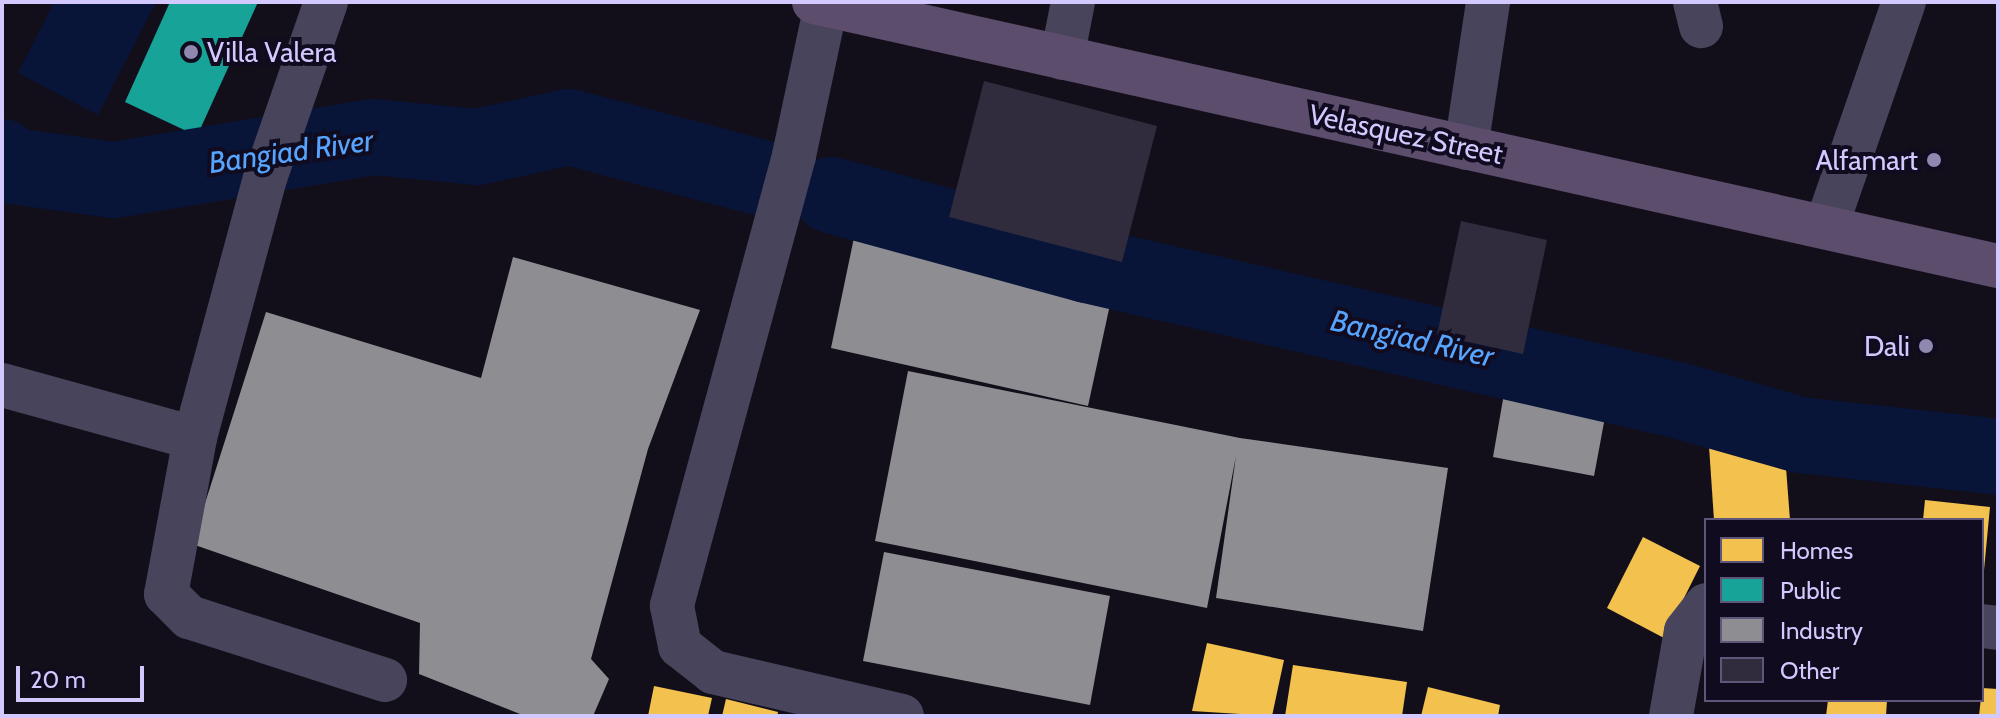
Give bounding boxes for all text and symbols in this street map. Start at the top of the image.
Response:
place label: Villa Valera [207,35,336,69]
marker: Villa Valera [182,43,200,61]
street label: Velasquez Street [1306,97,1506,171]
water label: Bangiad River [206,123,376,181]
place label: Alfamart [1815,143,1918,177]
marker: Alfamart [1925,151,1943,169]
water label: Bangiad River [1327,303,1497,375]
place label: Dali [1864,329,1910,363]
marker: Dali [1917,337,1935,355]
legend [1704,518,1984,702]
text: Homes [1780,536,1853,565]
text: Public [1780,576,1841,605]
text: Industry [1780,616,1863,645]
scale bar [20,650,148,700]
text: Other [1780,656,1839,685]
text: 20 m [30,665,86,694]

